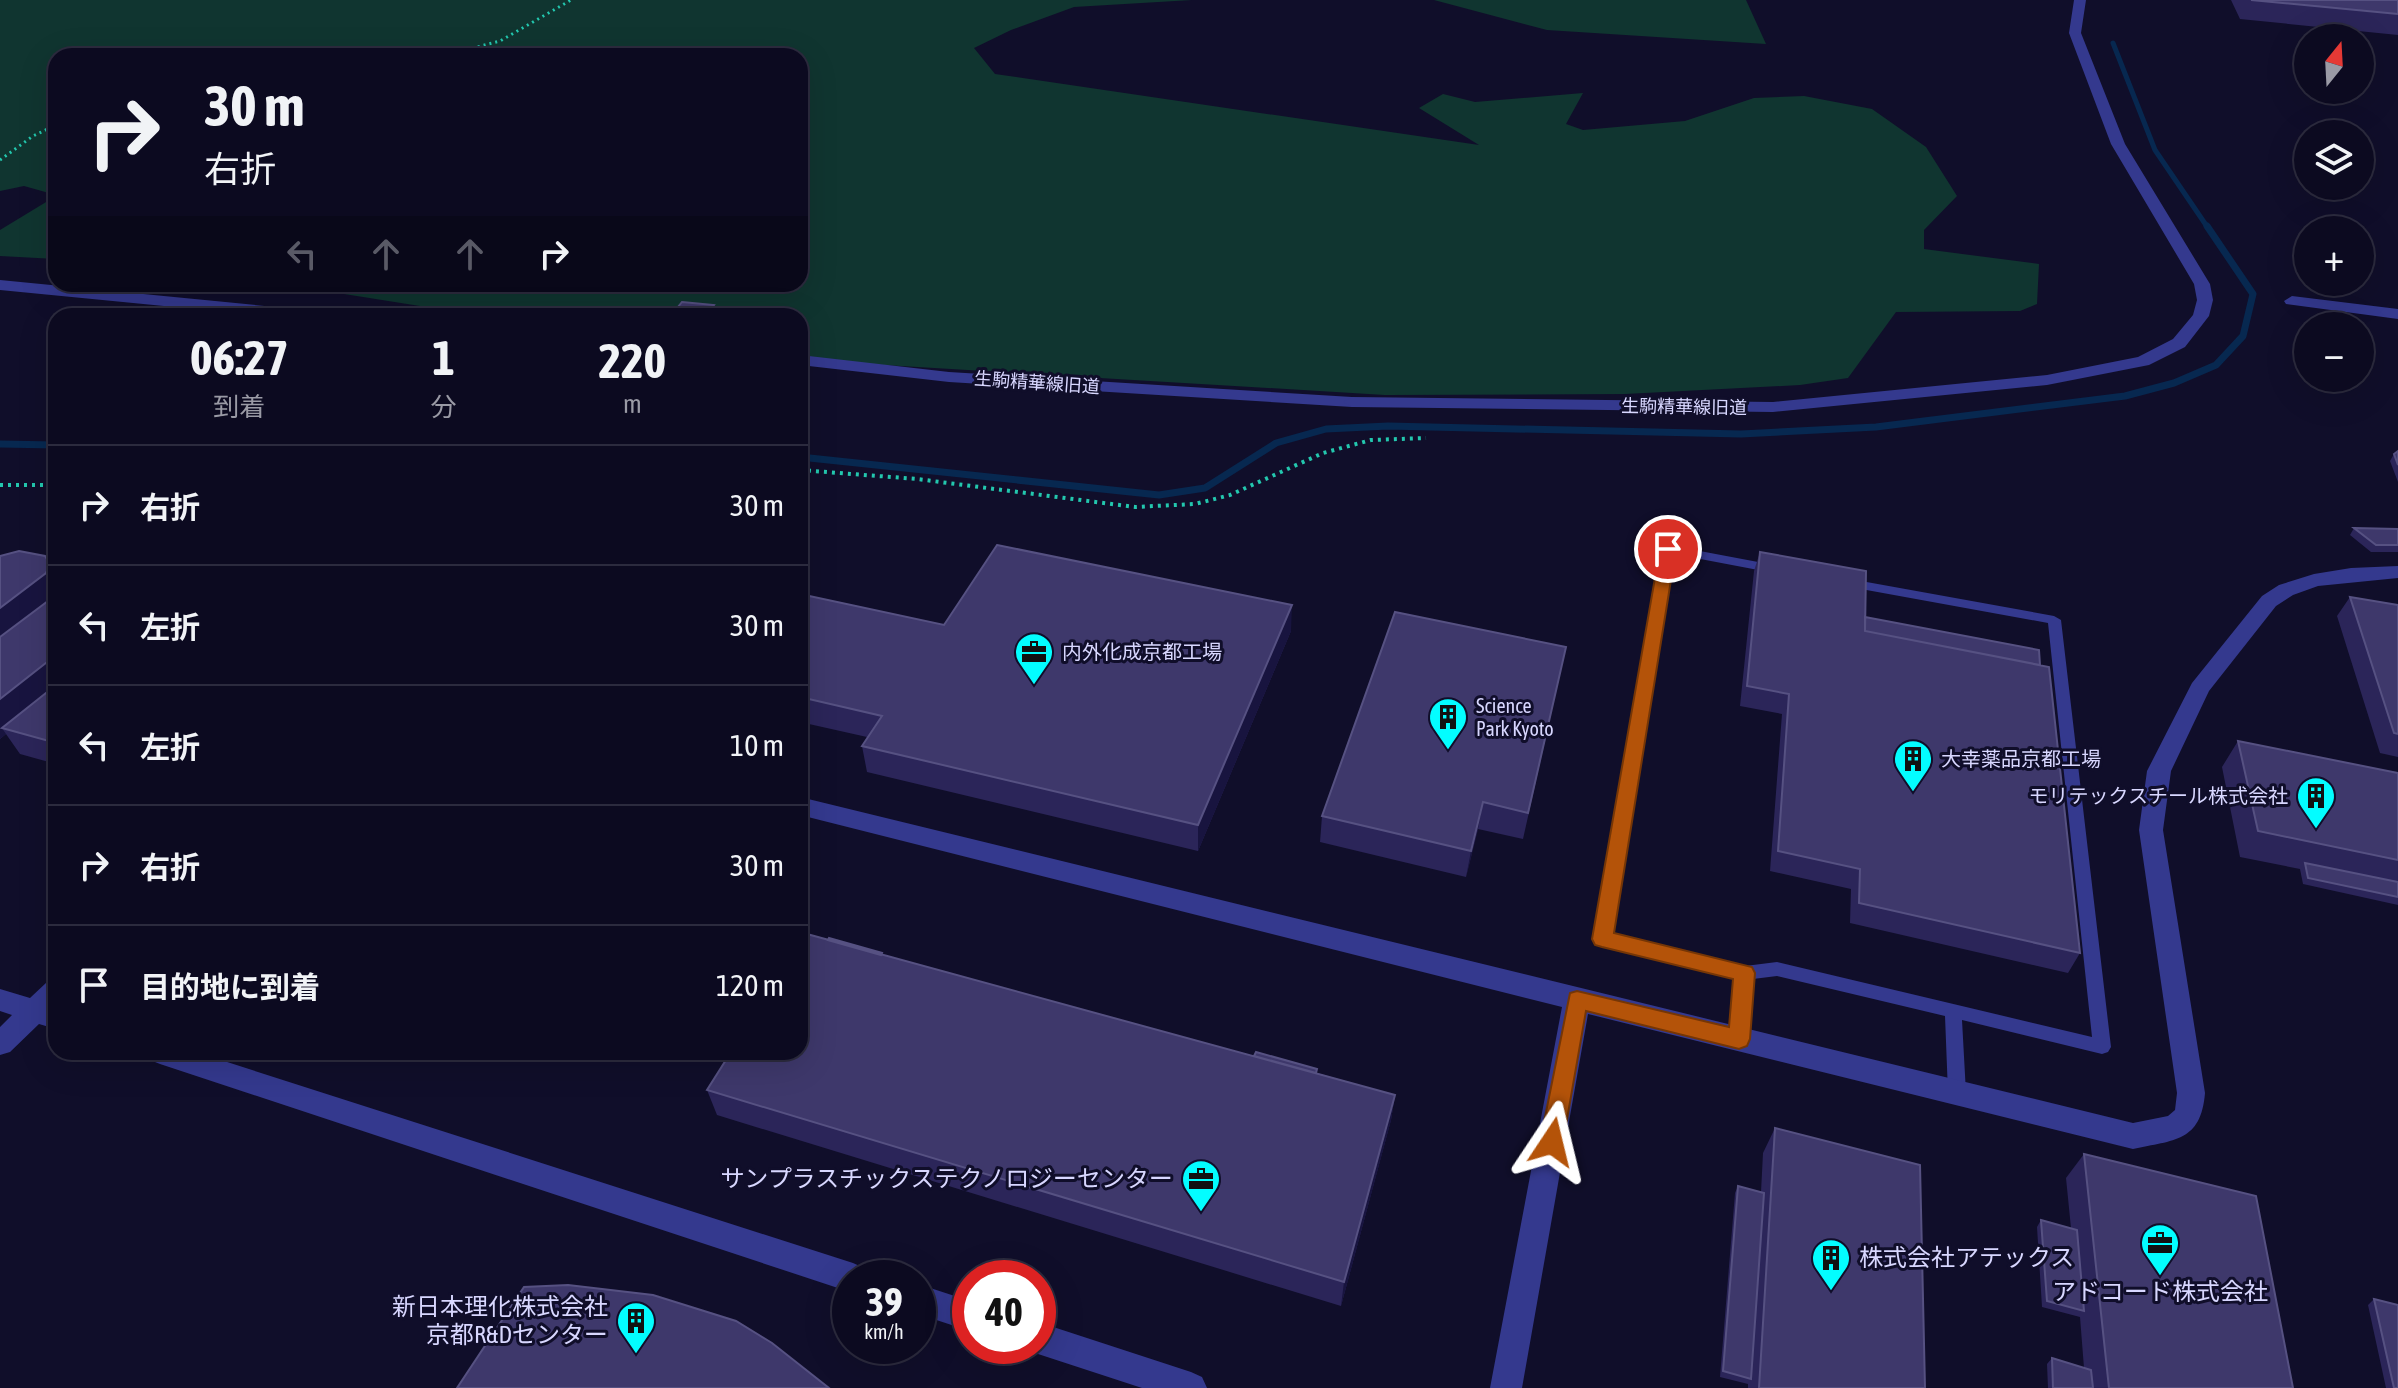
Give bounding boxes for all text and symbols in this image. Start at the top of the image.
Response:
north arrow [2294,24,2374,104]
map controls [2294,24,2374,392]
text: 30 m [204,74,305,138]
icon: right [72,80,176,184]
button: layers [2294,120,2374,200]
text: 右折 [204,148,276,190]
button: + [2294,216,2374,296]
icon: left [280,232,324,276]
icon: ahead [364,232,408,276]
icon: ahead [448,232,492,276]
icon: right [532,232,576,276]
button: − [2294,312,2374,392]
text: 06:27 [190,330,289,385]
text: 1 [432,330,455,385]
text: 220 [598,333,666,388]
street label: 生駒精華線旧道 [973,368,1101,397]
text: m [623,389,642,419]
text: 到着 [213,392,265,422]
text: 分 [431,392,457,422]
street label: 生駒精華線旧道 [1621,395,1747,418]
icon: right [72,483,116,527]
text: 30 m [730,488,784,522]
text: 右折 [140,490,200,524]
pin [1634,515,1702,583]
icon: arrive [1646,527,1690,571]
icon: left [72,603,116,647]
text: 30 m [730,608,784,642]
text: 左折 [140,610,200,644]
office icon: 内外化成京都工場 [1013,631,1055,686]
place label: 内外化成京都工場 [1062,640,1222,663]
place label: Science Park Kyoto [1476,694,1554,740]
building icon: Science Park Kyoto [1427,696,1469,751]
icon: left [72,723,116,767]
text: 10 m [730,728,784,762]
text: 左折 [140,730,200,764]
building icon: 大幸薬品京都工場 [1892,738,1934,793]
place label: 大幸薬品京都工場 [1941,747,2101,770]
building icon: モリテックスチール株式会社 [2295,775,2337,830]
place label: モリテックスチール株式会社 [2029,784,2288,807]
icon: right [72,843,116,887]
text: 30 m [730,848,784,882]
text: 右折 [140,850,200,884]
icon: arrive [72,963,116,1007]
text: 120 m [716,968,784,1002]
text: 目的地に到着 [140,970,320,1004]
position arrow [1510,1100,1594,1184]
office icon: サンプラスチックステクノロジーセンター [1180,1158,1222,1213]
place label: サンプラスチックステクノロジーセンター [720,1165,1173,1192]
office icon: アドコード株式会社 [2139,1222,2181,1277]
building icon: 株式会社アテックス [1810,1237,1852,1292]
place label: 株式会社アテックス [1859,1244,2074,1271]
speed limit sign: 40 [952,1260,1056,1364]
place label: アドコード株式会社 [2052,1278,2268,1305]
text: 39 [865,1279,903,1324]
place label: 新日本理化株式会社 京都R&Dセンター [392,1293,608,1348]
building icon: 新日本理化株式会社 京都R&Dセンター [615,1300,657,1355]
text: km/h [864,1320,904,1343]

